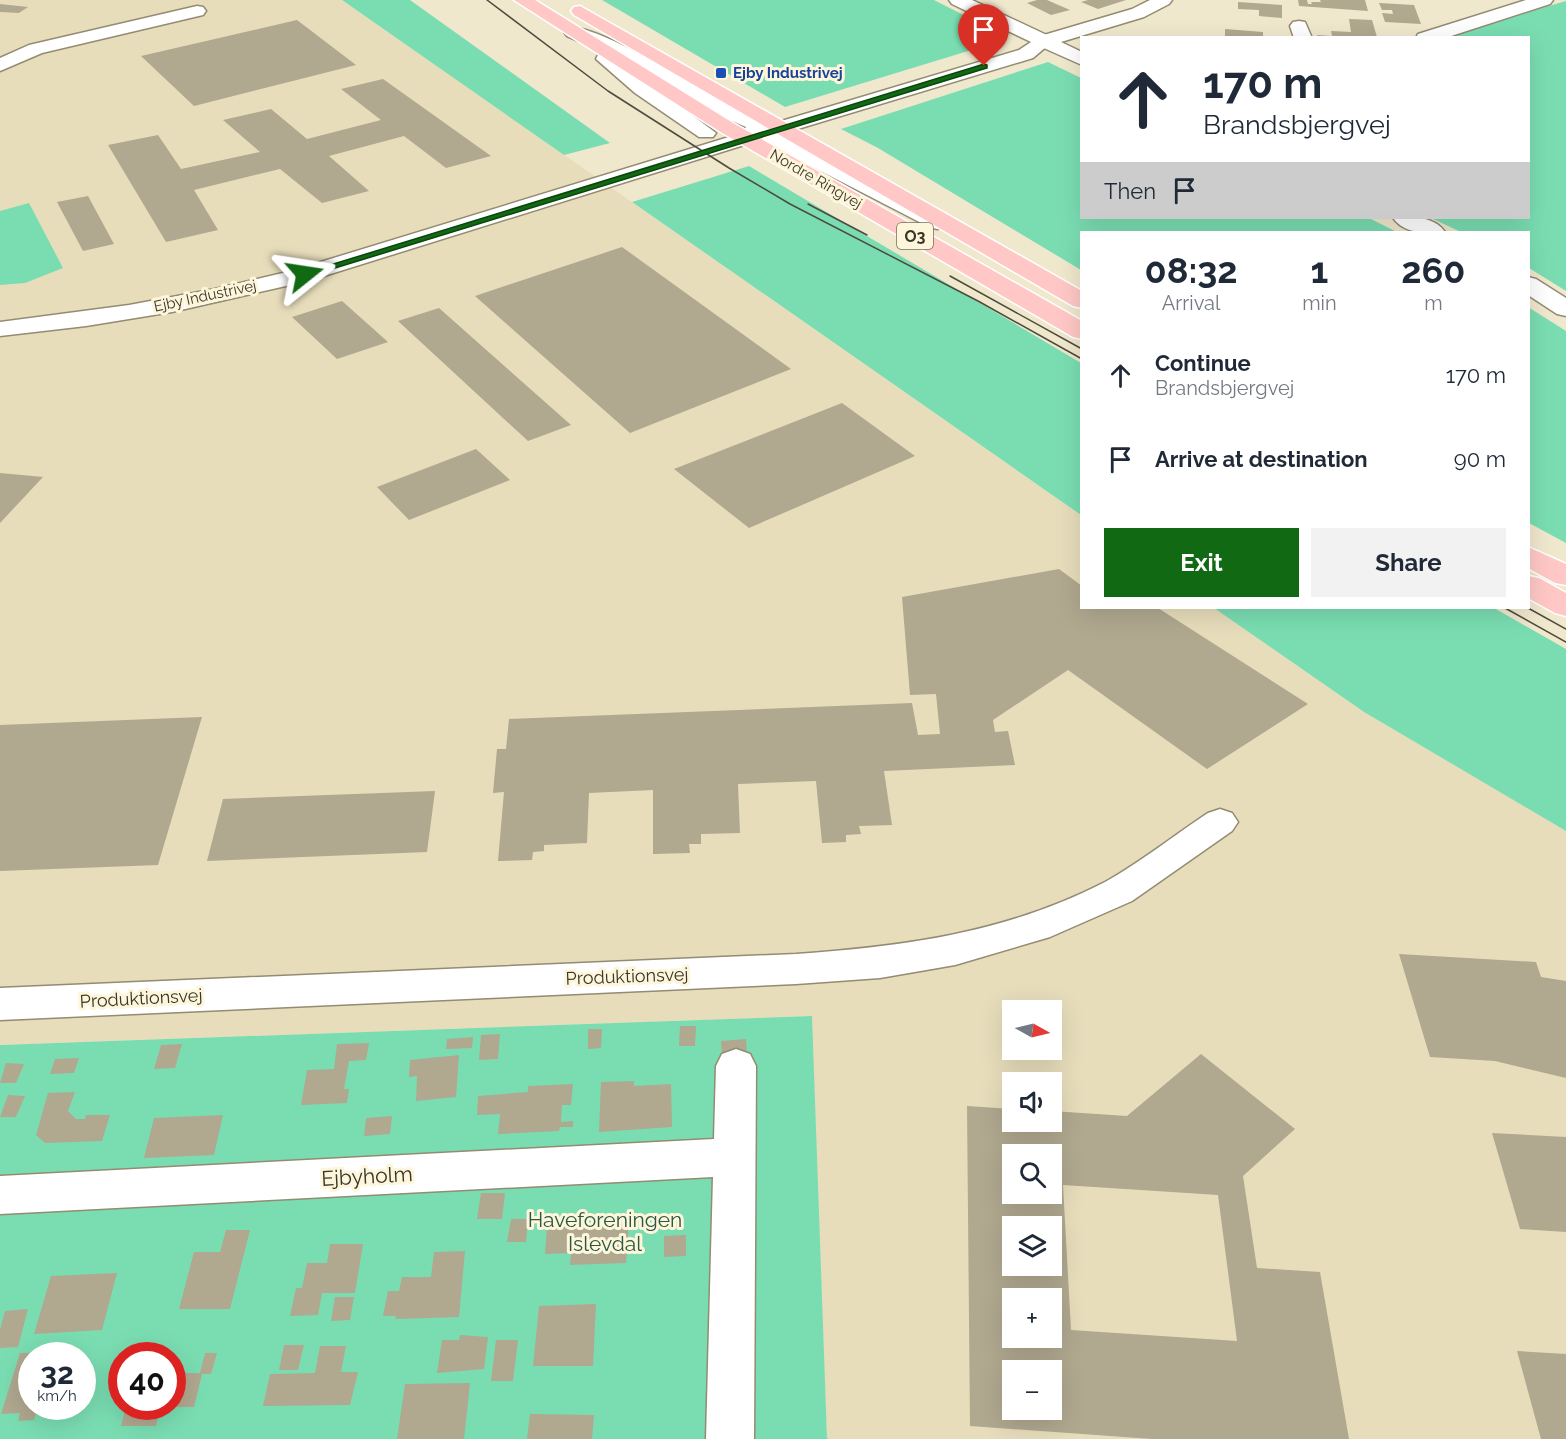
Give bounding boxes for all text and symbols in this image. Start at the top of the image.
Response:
pin [958,4,1009,66]
icon: arrive [967,13,1000,46]
text: 170 m [1203,59,1322,108]
icon: ahead [1104,60,1182,138]
place label: Ejby Industrivej [733,64,843,82]
marker: Ejby Industrivej [714,66,728,80]
text: Brandsbjergvej [1203,109,1391,140]
street label: Nordre Ringvej [767,145,865,213]
icon: arrive [1168,174,1201,207]
text: Then [1104,178,1156,204]
road number: O3 [897,223,933,249]
position arrow [273,242,337,306]
text: 08:32 [1145,249,1238,291]
text: 1 [1311,249,1328,291]
text: 260 [1401,249,1465,291]
street label: Ejby Industrivej [152,276,258,316]
text: Arrival [1162,291,1220,315]
text: min [1302,291,1337,315]
text: m [1424,291,1443,315]
text: Continue [1155,350,1251,376]
icon: ahead [1104,359,1137,392]
text: 170 m [1446,362,1506,388]
text: Brandsbjergvej [1155,376,1294,400]
icon: arrive [1104,443,1137,476]
text: Arrive at destination [1155,446,1368,472]
text: 90 m [1454,446,1506,472]
button: Exit [1104,528,1299,597]
button: Share [1311,528,1506,597]
street label: Produktionsvej [565,963,689,989]
street label: Produktionsvej [79,984,203,1012]
north arrow [1002,1000,1062,1060]
map controls [1002,1000,1062,1420]
button: sound [1002,1072,1062,1132]
button: search [1002,1144,1062,1204]
street label: Ejbyholm [321,1161,413,1191]
park label: Haveforeningen Islevdal [528,1207,682,1256]
button: layers [1002,1216,1062,1276]
button: + [1002,1288,1062,1348]
speed limit sign: 40 [108,1342,186,1420]
text: 32 [40,1356,74,1391]
button: − [1002,1360,1062,1420]
text: km/h [37,1387,77,1405]

